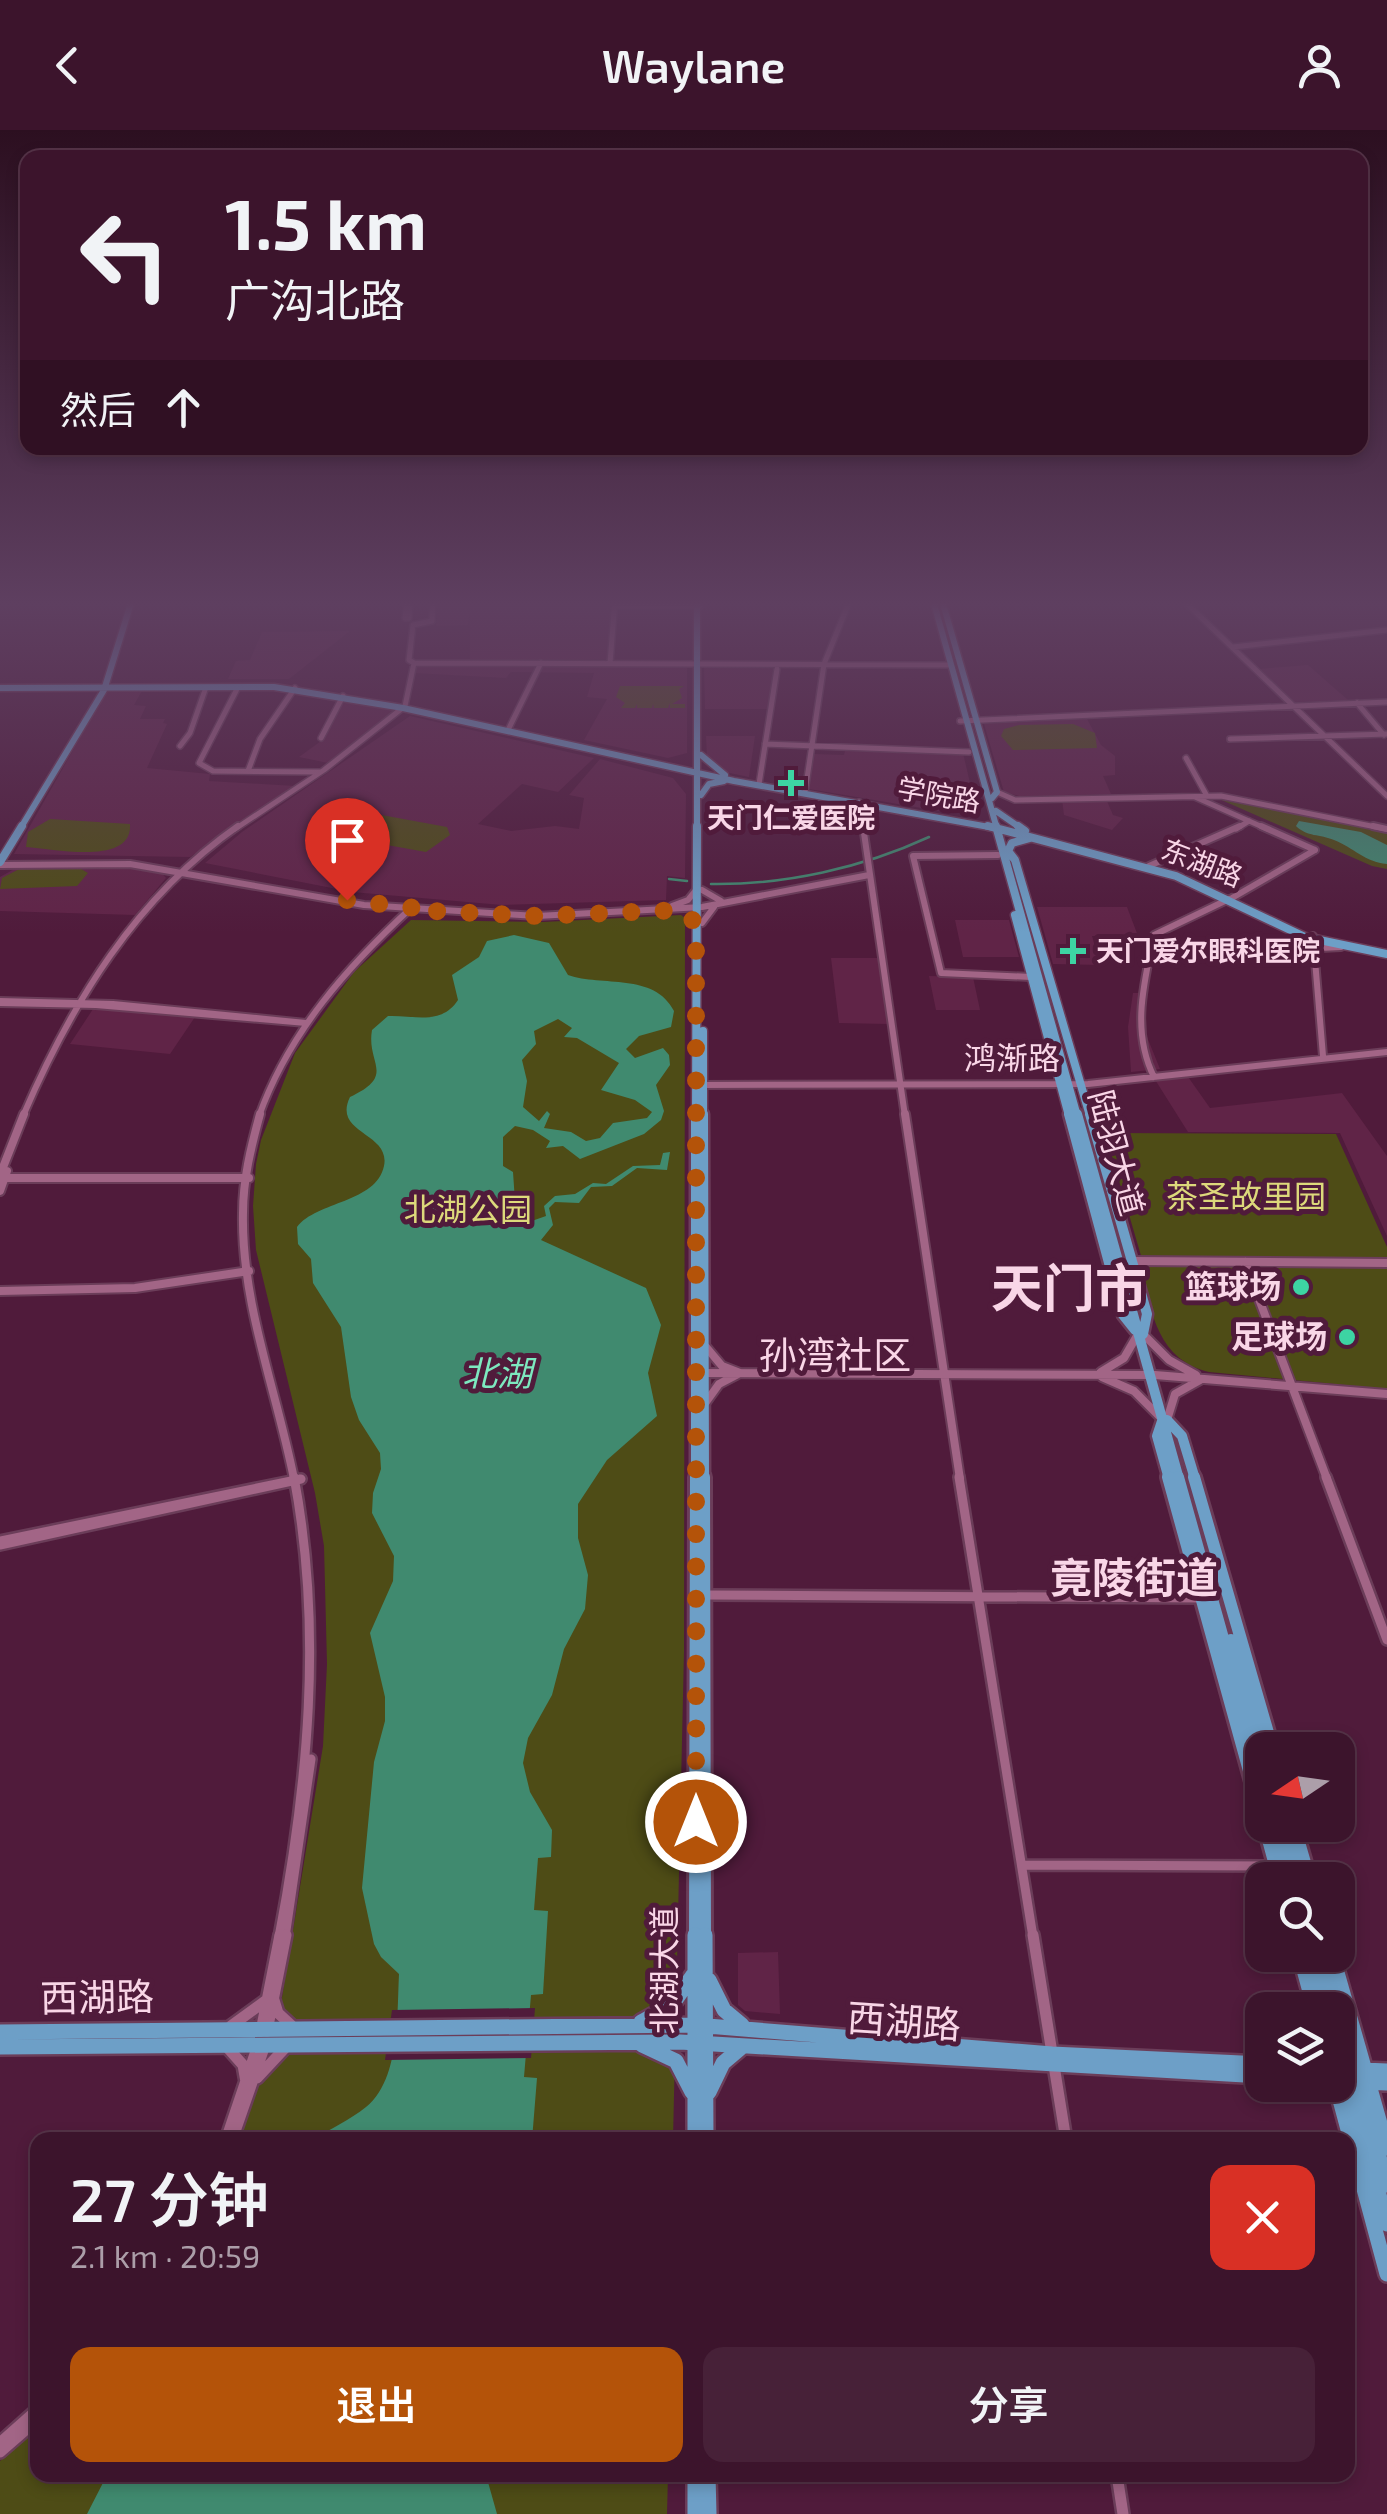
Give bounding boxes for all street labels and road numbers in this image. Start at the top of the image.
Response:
street label: 学院路 [895,770,983,818]
street label: 东湖路 [1157,831,1248,893]
street label: 鸿渐路 [964,1038,1060,1076]
street label: 陆羽大道 [1083,1086,1153,1219]
street label: 北湖大道 [644,1906,682,2034]
street label: 西湖路 [40,1972,154,2020]
street label: 西湖路 [846,1993,963,2047]

